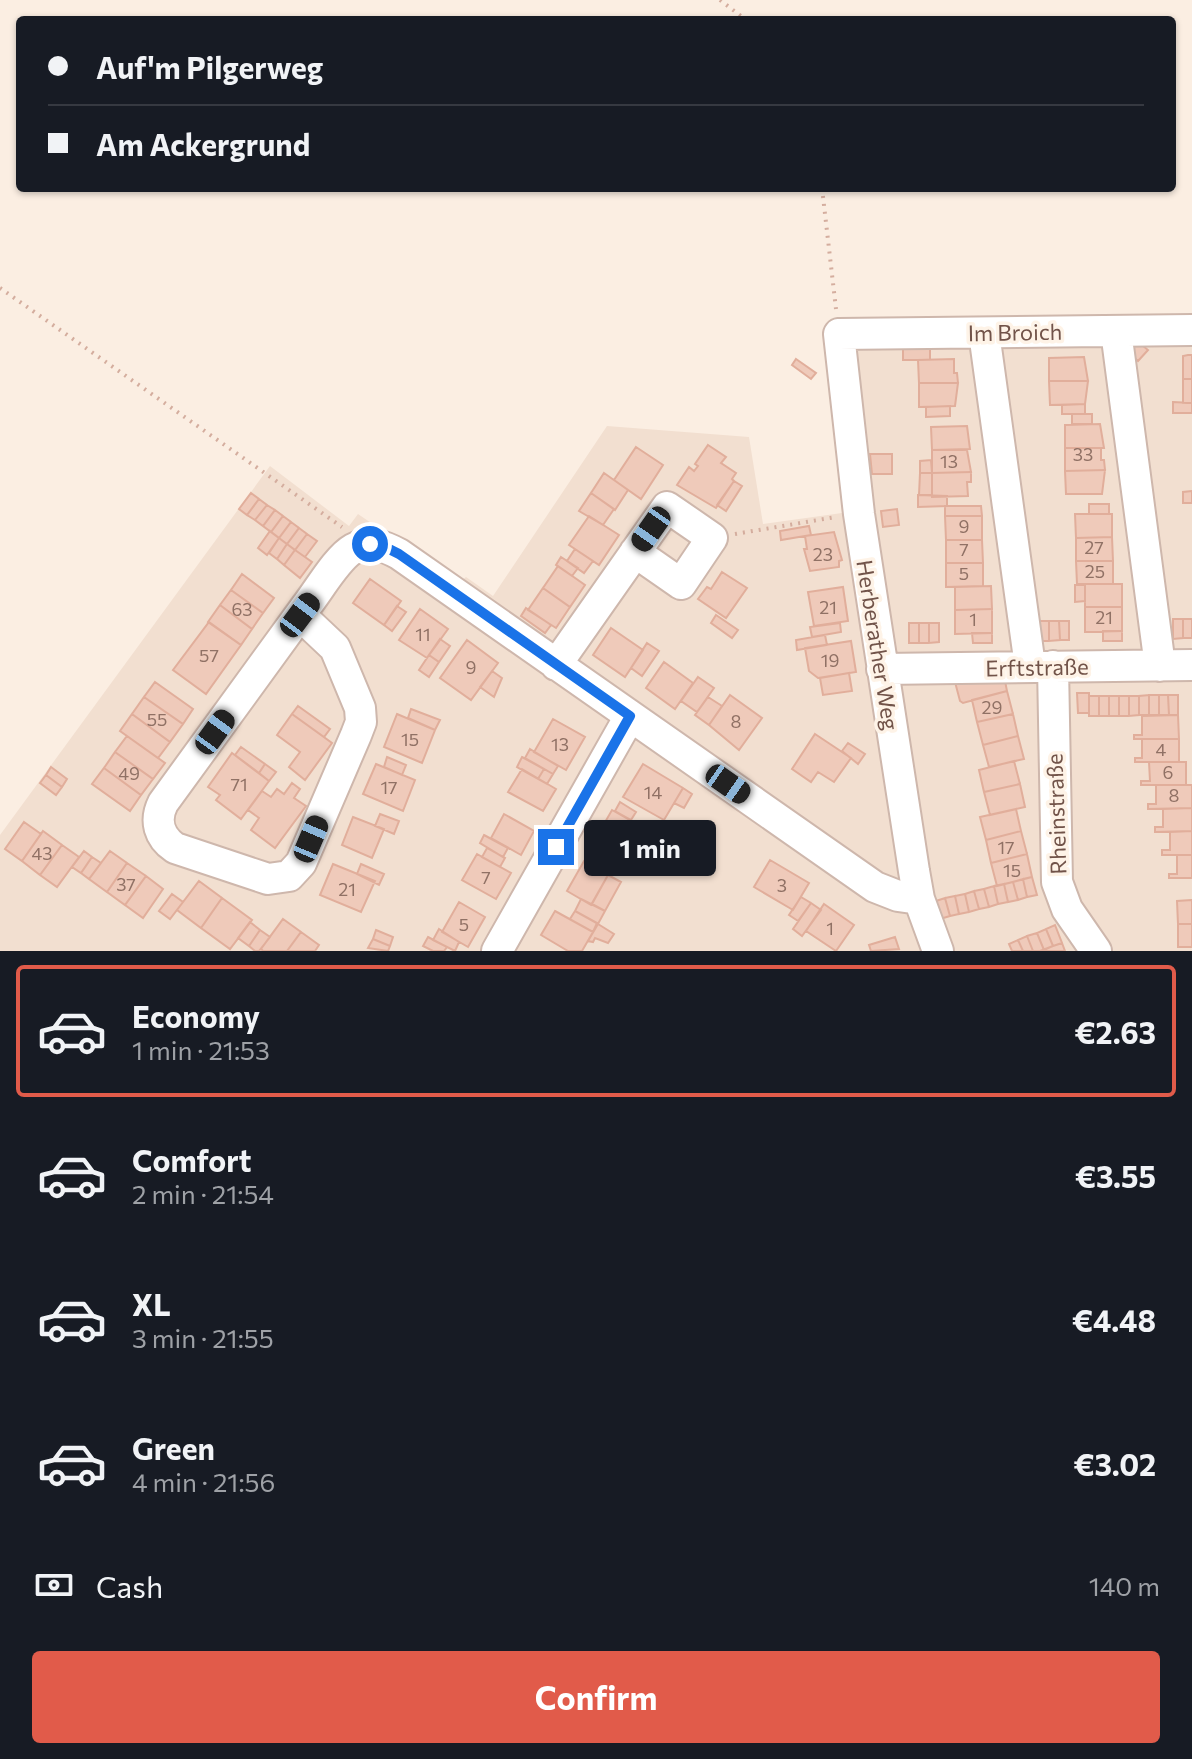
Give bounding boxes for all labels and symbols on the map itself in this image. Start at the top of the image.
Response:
street label: Im Broich [968,318,1062,346]
house number: 33 [1073,443,1093,465]
house number: 13 [940,450,958,472]
car [627,502,675,556]
house number: 9 [959,515,969,537]
route start [352,526,388,562]
house number: 27 [1084,536,1104,558]
house number: 7 [959,538,969,560]
house number: 23 [813,543,833,565]
street label: Herberather Weg [851,558,905,732]
house number: 25 [1085,560,1105,582]
house number: 5 [959,562,969,584]
car [276,589,324,641]
house number: 21 [819,596,837,618]
house number: 63 [231,598,253,620]
house number: 21 [1095,606,1113,628]
house number: 1 [969,608,977,630]
house number: 11 [415,623,431,645]
house number: 57 [199,644,219,666]
house number: 19 [821,649,839,671]
street label: Erftstraße [985,653,1089,681]
house number: 9 [466,656,476,678]
house number: 29 [982,696,1002,718]
car [191,706,239,758]
house number: 55 [147,708,167,730]
house number: 8 [731,710,742,732]
house number: 15 [401,728,419,750]
house number: 13 [551,733,569,755]
house number: 4 [1156,738,1167,760]
street label: Rheinstraße [1040,753,1072,875]
car [701,760,755,808]
house number: 6 [1163,761,1173,783]
house number: 49 [118,762,140,784]
house number: 71 [230,773,248,795]
house number: 17 [380,776,398,798]
house number: 14 [644,781,662,803]
house number: 8 [1169,784,1180,806]
car [291,812,331,866]
callout: 1 min [584,819,716,875]
route end [538,829,574,865]
house number: 17 [997,836,1015,858]
house number: 43 [31,842,53,864]
house number: 15 [1003,859,1021,881]
house number: 7 [481,866,491,888]
house number: 37 [116,873,136,895]
house number: 3 [777,874,787,896]
house number: 21 [338,878,356,900]
house number: 5 [459,913,469,935]
house number: 1 [826,917,834,939]

